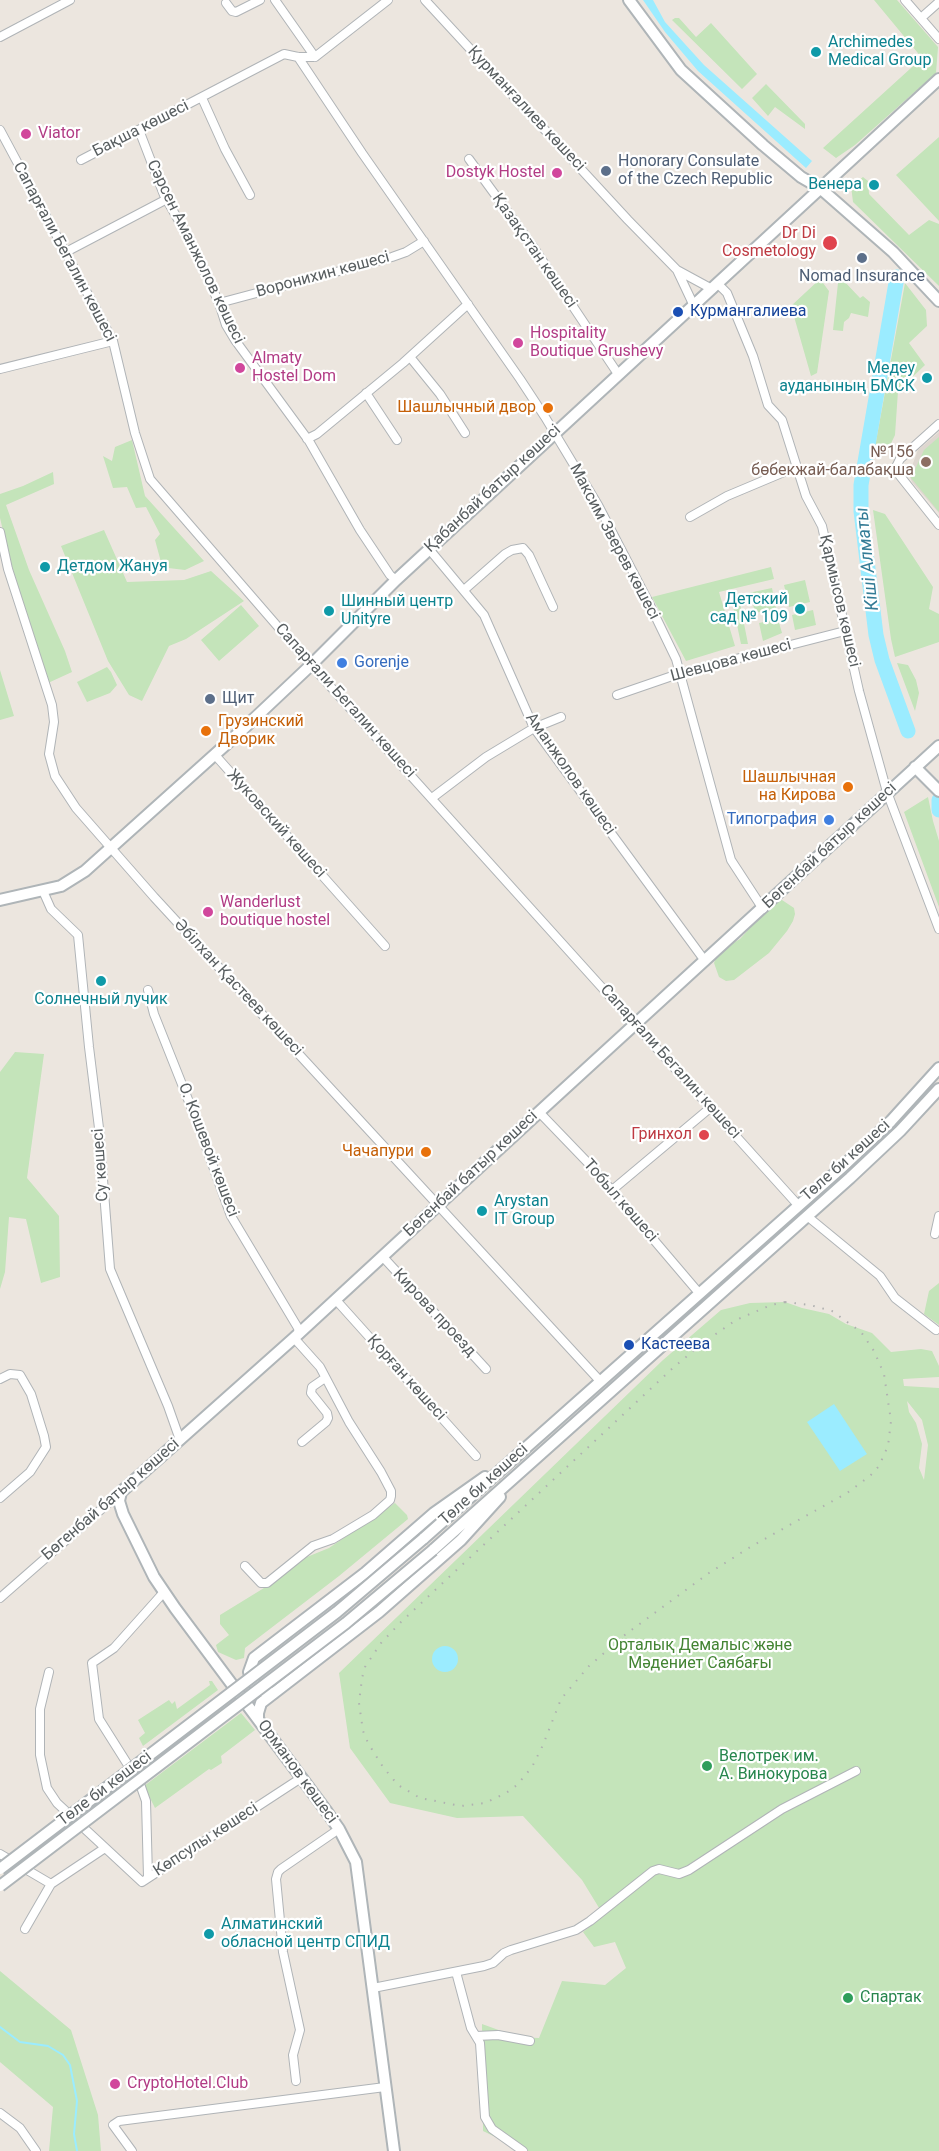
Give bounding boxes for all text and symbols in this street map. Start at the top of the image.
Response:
place label: Archimedes Medical Group [828,33,931,71]
street label: Қурманғалиев көшесі [463,42,589,176]
marker: Archimedes Medical Group [809,45,823,59]
street label: Бақша көшесі [90,97,192,161]
place label: Viator [38,124,80,144]
marker: Viator [19,127,33,141]
place label: Honorary Consulate of the Czech Republic [618,152,772,190]
street label: Сәрсен Аманжолов көшесі [142,157,248,347]
street label: Сапарғали Бегалин көшесі [8,159,120,345]
place label: Dostyk Hostel [446,163,545,183]
marker: Honorary Consulate of the Czech Republic [599,164,613,178]
marker: Dostyk Hostel [550,166,564,180]
place label: Венера [808,175,862,195]
marker: Венера [867,178,881,192]
street label: Қазақстан көшесі [487,190,581,312]
place label: Dr Di Cosmetology [722,224,816,262]
marker: Dr Di Cosmetology [821,234,839,252]
street label: Воронихин көшесі [254,248,392,302]
marker: Nomad Insurance [855,251,869,265]
place label: Nomad Insurance [799,267,925,287]
place label: Курмангалиева [690,302,807,322]
marker: Курмангалиева [671,305,685,319]
place label: Hospitality Boutique Grushevy [530,324,663,362]
marker: Hospitality Boutique Grushevy [511,336,525,350]
place label: Almaty Hostel Dom [252,349,336,387]
place label: Медеу ауданының БМСК [779,359,915,397]
marker: Almaty Hostel Dom [233,361,247,375]
marker: Медеу ауданының БМСК [920,371,934,385]
place label: Шашлычный двор [397,398,536,418]
marker: Шашлычный двор [541,401,555,415]
street label: Қабанбай батыр көшесі [421,421,565,557]
place label: №156 бөбекжай-балабақша [751,443,914,481]
marker: №156 бөбекжай-балабақша [919,455,933,469]
street label: Максим Зверев көшесі [565,461,663,623]
water label: Кіші Алматы [852,506,884,612]
street label: Қармысов көшесі [814,533,864,669]
place label: Детдом Жануя [57,557,168,577]
marker: Детдом Жануя [38,560,52,574]
place label: Детский сад № 109 [710,590,788,628]
place label: Шинный центр Unityre [341,592,453,630]
marker: Детский сад № 109 [793,602,807,616]
marker: Шинный центр Unityre [322,604,336,618]
street label: Сапарғали Бегалин көшесі [271,620,419,782]
street label: Шевцова көшесі [668,636,794,686]
place label: Gorenje [354,653,409,673]
marker: Gorenje [335,656,349,670]
place label: Щит [222,689,254,709]
marker: Щит [203,692,217,706]
street label: Аманжолов көшесі [521,709,619,839]
place label: Грузинский Дворик [218,712,304,750]
marker: Грузинский Дворик [199,724,213,738]
street label: Жуковский көшесі [222,766,330,882]
place label: Шашлычная на Кирова [742,768,836,806]
street label: Бөгенбай батыр көшесі [759,779,901,913]
marker: Шашлычная на Кирова [841,780,855,794]
place label: Типография [727,810,817,830]
marker: Типография [822,813,836,827]
place label: Wanderlust boutique hostel [220,893,330,931]
marker: Wanderlust boutique hostel [201,905,215,919]
street label: Әбілхан Қастеев көшесі [170,916,306,1060]
marker: Солнечный лучик [94,974,108,988]
street label: Сапарғали Бегалин көшесі [596,981,744,1143]
place label: Солнечный лучик [34,990,168,1010]
street label: О. Кошевой көшесі [174,1080,242,1220]
street label: Бөгенбай батыр көшесі [400,1107,542,1241]
street label: Төле би көшесі [798,1116,894,1206]
place label: Гринхол [631,1125,692,1145]
street label: Су көшесі [89,1128,113,1202]
marker: Гринхол [697,1128,711,1142]
place label: Чачапури [342,1142,414,1162]
marker: Чачапури [419,1145,433,1159]
street label: Тобыл көшесі [579,1156,661,1246]
place label: Arystan IT Group [494,1192,555,1230]
marker: Arystan IT Group [475,1204,489,1218]
street label: Кирова проезд [388,1265,480,1361]
street label: Қорған көшесі [362,1331,450,1425]
place label: Кастеева [641,1335,710,1355]
marker: Кастеева [622,1338,636,1352]
street label: Бөгенбай батыр көшесі [38,1435,184,1565]
street label: Төле би көшесі [436,1440,532,1530]
park label: Орталық Демалыс және Мәдениет Саябағы [608,1636,792,1674]
street label: Орманов көшесі [253,1716,341,1828]
street label: Төле би көшесі [54,1747,156,1831]
place label: Велотрек им. А. Винокурова [719,1747,827,1785]
marker: Велотрек им. А. Винокурова [700,1759,714,1773]
street label: Көпсулы көшесі [150,1799,262,1881]
place label: Алматинский обласной центр СПИД [221,1915,390,1953]
marker: Алматинский обласной центр СПИД [202,1927,216,1941]
place label: Спартак [860,1988,922,2008]
marker: Спартак [841,1991,855,2005]
place label: CryptoHotel.Club [127,2074,248,2094]
marker: CryptoHotel.Club [108,2077,122,2091]

